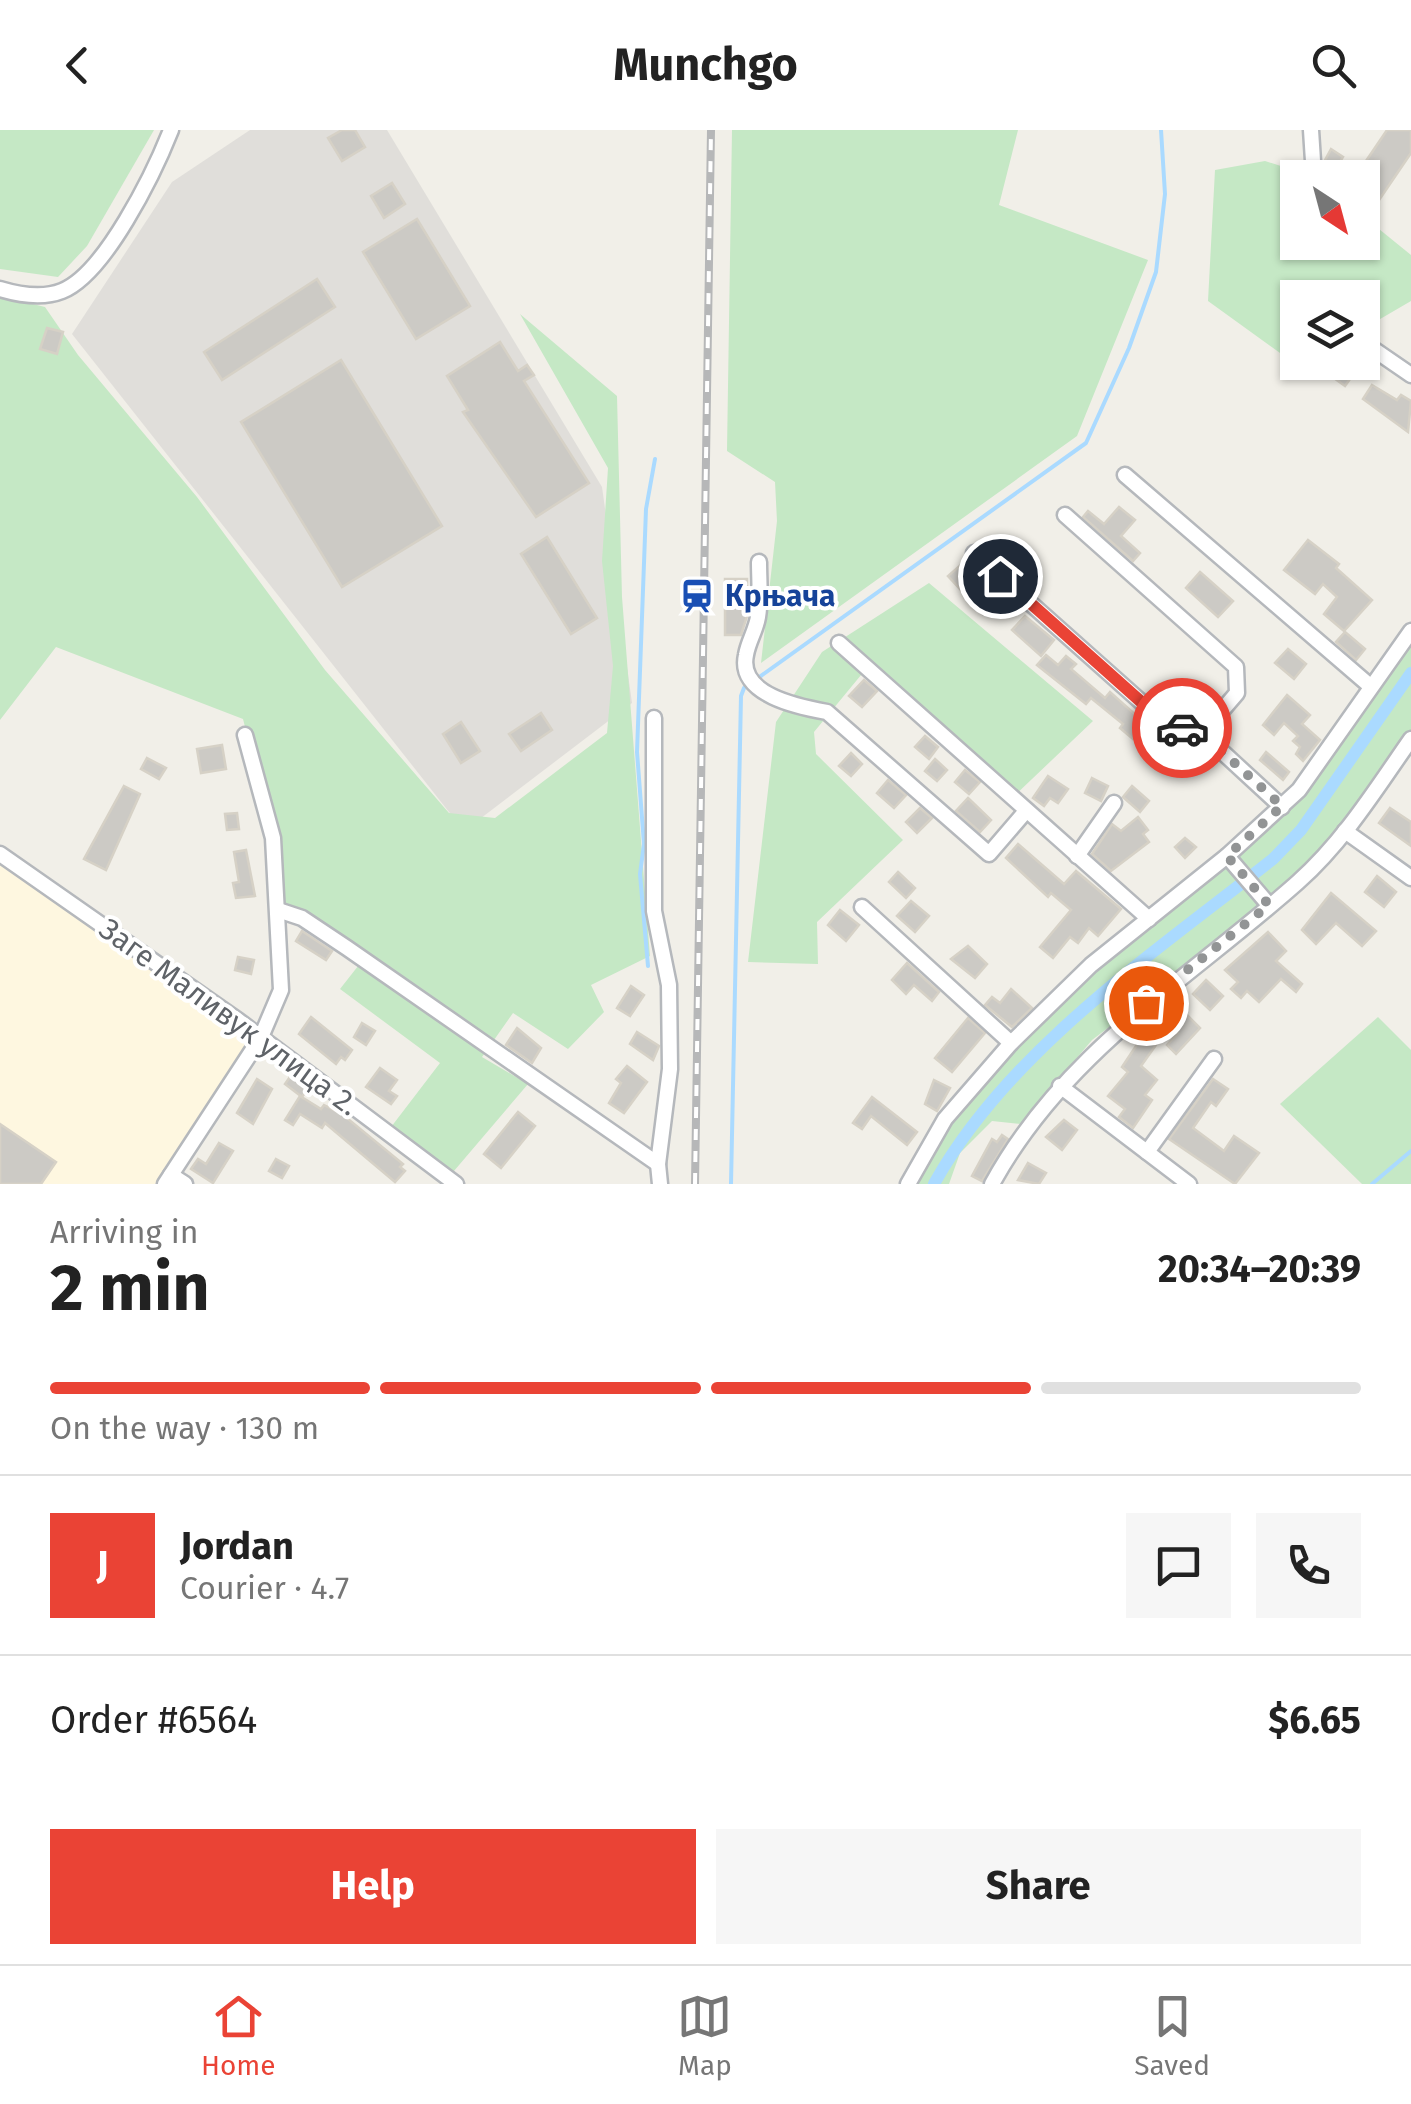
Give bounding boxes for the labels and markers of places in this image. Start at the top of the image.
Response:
pin [958,534,1043,619]
station icon: Крњача [678,577,716,615]
place label: Крњача [725,578,835,614]
pin [1104,961,1189,1046]

